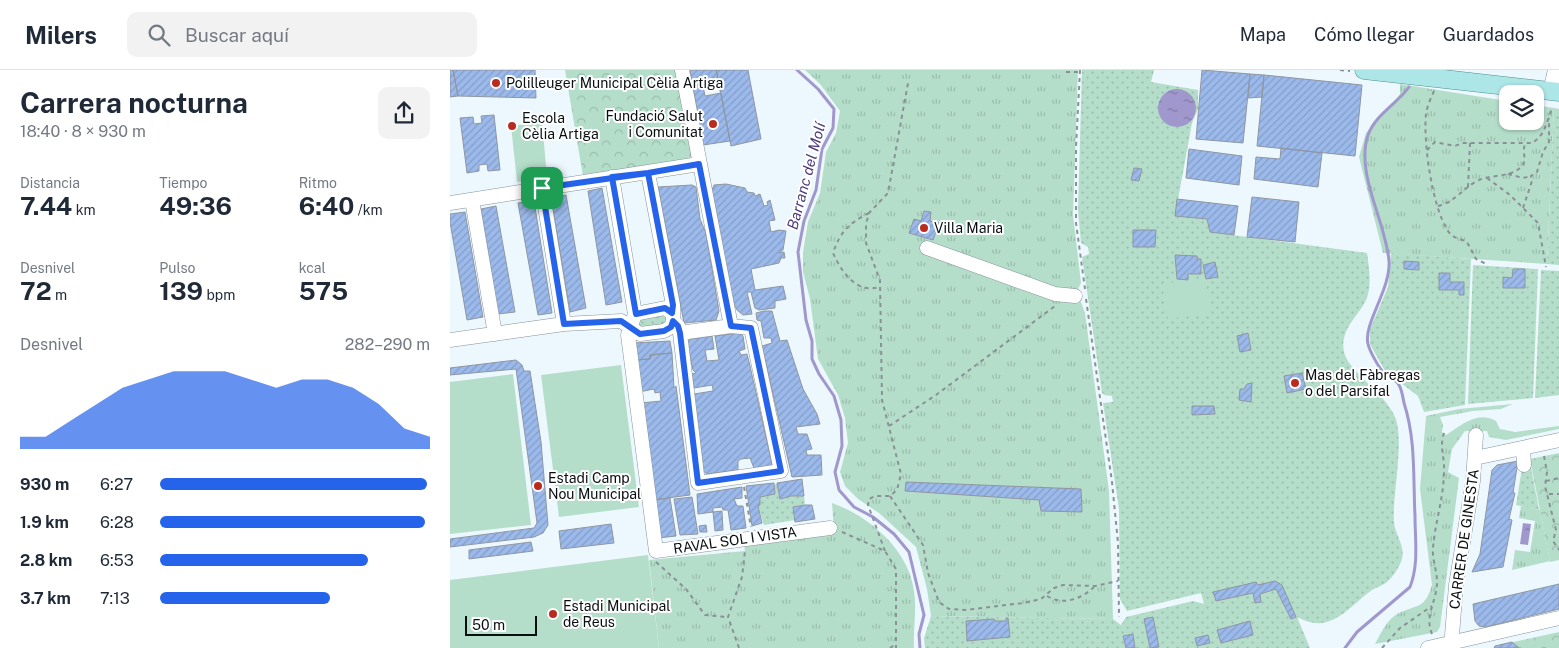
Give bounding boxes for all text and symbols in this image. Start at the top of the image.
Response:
search box [127,12,477,57]
text: Milers [25,21,97,49]
icon: search [145,21,173,49]
text: Buscar aquí [185,24,289,46]
text: Mapa [1240,24,1286,45]
text: Cómo llegar [1314,24,1415,45]
text: Guardados [1443,24,1534,45]
place label: Polilleuger Municipal Cèlia Artiga [506,75,723,91]
marker: Polilleuger Municipal Cèlia Artiga [490,77,502,89]
map controls [1499,85,1544,130]
button: layers [1499,85,1544,130]
text: Carrera nocturna [20,86,248,119]
button: share [378,87,430,139]
place label: Fundació Salut i Comunitat [606,108,703,140]
place label: Escola Cèlia Artiga [522,110,599,142]
marker: Fundació Salut i Comunitat [707,118,719,130]
water label: Barranc del Molí [784,119,829,231]
marker: Escola Cèlia Artiga [506,120,518,132]
text: 18:40 · 8 × 930 m [20,122,146,141]
pin [521,167,563,209]
icon: arrive [528,174,556,202]
text: Distancia [20,175,80,191]
text: Tiempo [159,175,207,191]
text: Ritmo [299,175,337,191]
text: 7.44 [20,191,72,221]
text: 49:36 [159,191,232,221]
text: 6:40 [299,191,354,221]
text: km [72,202,96,218]
text: /km [354,202,383,218]
place label: Villa Maria [934,220,1003,236]
marker: Villa Maria [918,222,930,234]
text: Desnivel [20,260,75,276]
text: Pulso [159,260,195,276]
text: kcal [299,260,326,276]
text: 72 [20,276,52,306]
text: 139 [159,276,203,306]
text: 575 [299,276,348,306]
text: m [52,287,67,303]
text: bpm [203,287,235,303]
text: Desnivel [20,335,83,354]
text: 282–290 m [345,335,430,354]
place label: Mas del Fàbregas o del Parsifal [1305,367,1420,399]
marker: Mas del Fàbregas o del Parsifal [1289,377,1301,389]
street label: CARRER DE GINESTA [1446,468,1482,610]
place label: Estadi Camp Nou Municipal [548,470,641,502]
text: 930 m [20,475,69,494]
text: 6:27 [100,475,133,494]
marker: Estadi Camp Nou Municipal [532,480,544,492]
text: 1.9 km [20,513,69,532]
text: 6:28 [100,513,134,532]
street label: RAVAL SOL I VISTA [672,523,798,557]
text: 2.8 km [20,551,72,570]
text: 6:53 [100,551,134,570]
text: 3.7 km [20,589,71,608]
text: 7:13 [100,589,130,608]
place label: Estadi Municipal de Reus [563,598,670,630]
marker: Estadi Municipal de Reus [547,608,559,620]
scale bar [465,613,538,636]
text: 50 m [472,617,505,633]

